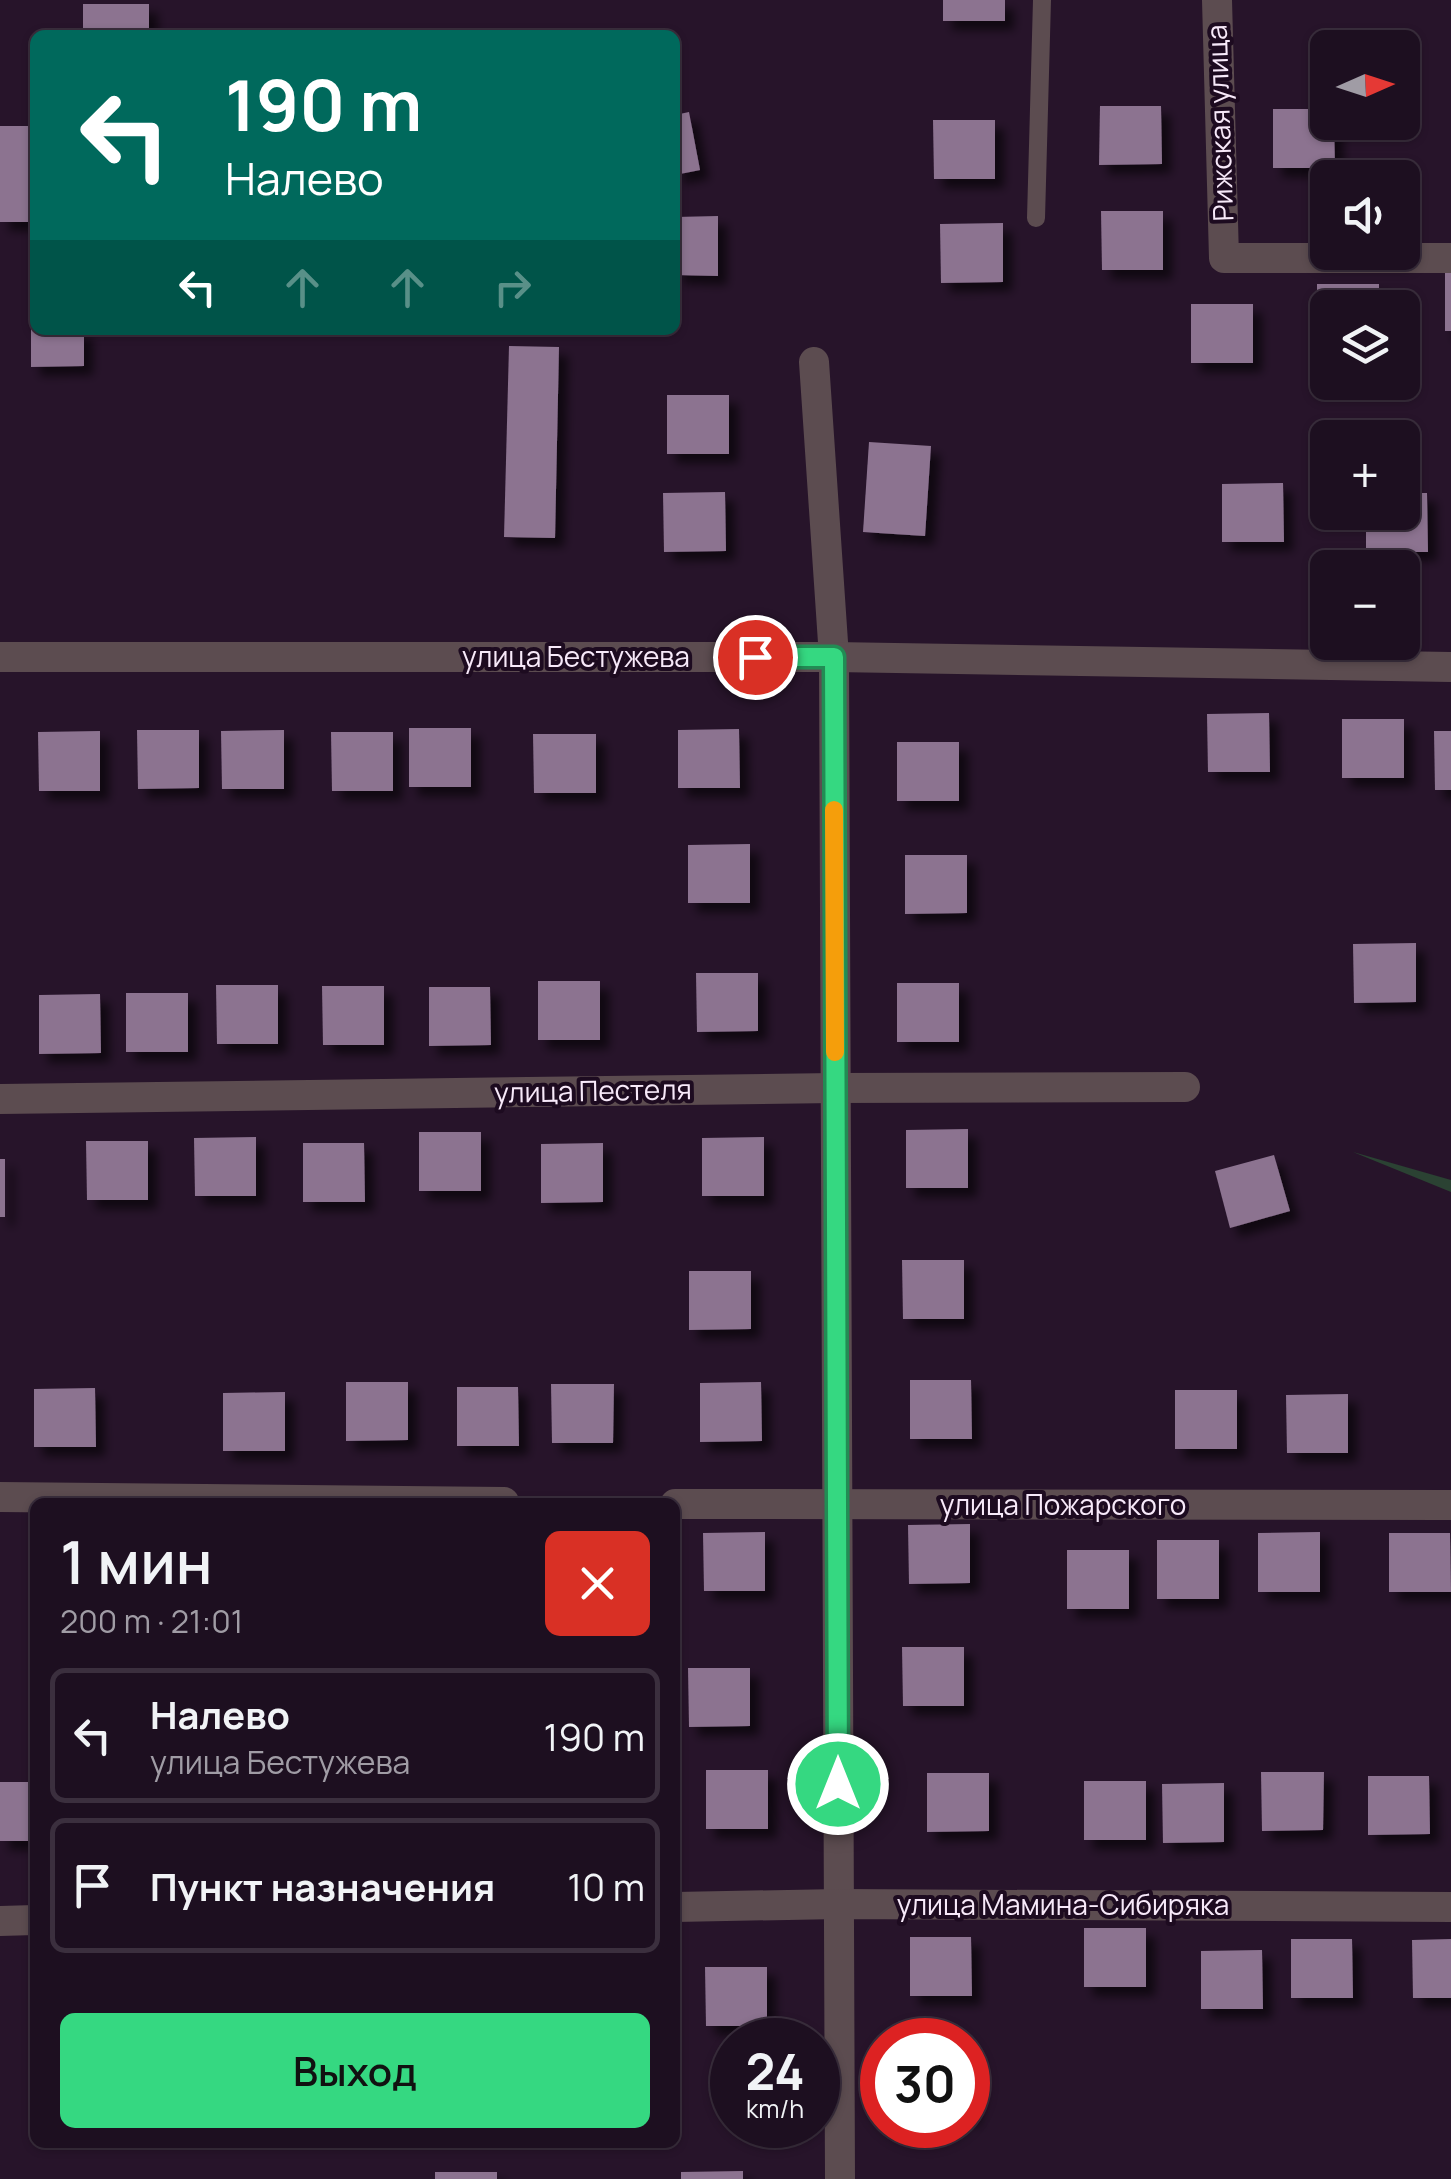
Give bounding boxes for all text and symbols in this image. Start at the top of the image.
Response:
street label: Рижская улица [1197,24,1241,222]
north arrow [1310,30,1420,140]
map controls [1310,30,1420,660]
text: 190 m [225,56,422,152]
icon: left [60,70,190,200]
text: Налево [225,147,384,209]
button: sound [1310,160,1420,270]
icon: left [170,260,225,315]
icon: ahead [275,260,330,315]
icon: ahead [380,260,435,315]
icon: right [485,260,540,315]
button: layers [1310,290,1420,400]
button: + [1310,420,1420,530]
button: − [1310,550,1420,660]
pin [713,615,798,700]
icon: arrive [728,630,783,685]
street label: улица Бестужева [462,637,690,675]
street label: улица Пестеля [494,1069,692,1111]
street label: улица Пожарского [940,1485,1186,1523]
text: 1 мин [60,1520,213,1602]
button: close [545,1531,650,1636]
text: 200 m · 21:01 [60,1599,243,1643]
text: Налево [150,1688,290,1740]
icon: left [65,1708,120,1763]
text: 190 m [544,1710,645,1762]
position arrow [786,1732,890,1836]
text: улица Бестужева [150,1740,410,1784]
icon: arrive [65,1858,120,1913]
text: Пункт назначения [150,1860,495,1912]
text: 10 m [567,1860,645,1912]
street label: улица Мамина-Сибиряка [897,1885,1229,1923]
button: Выход [60,2013,650,2128]
speed limit sign: 30 [860,2018,990,2148]
text: 24 [745,2037,805,2105]
text: km/h [746,2091,804,2126]

